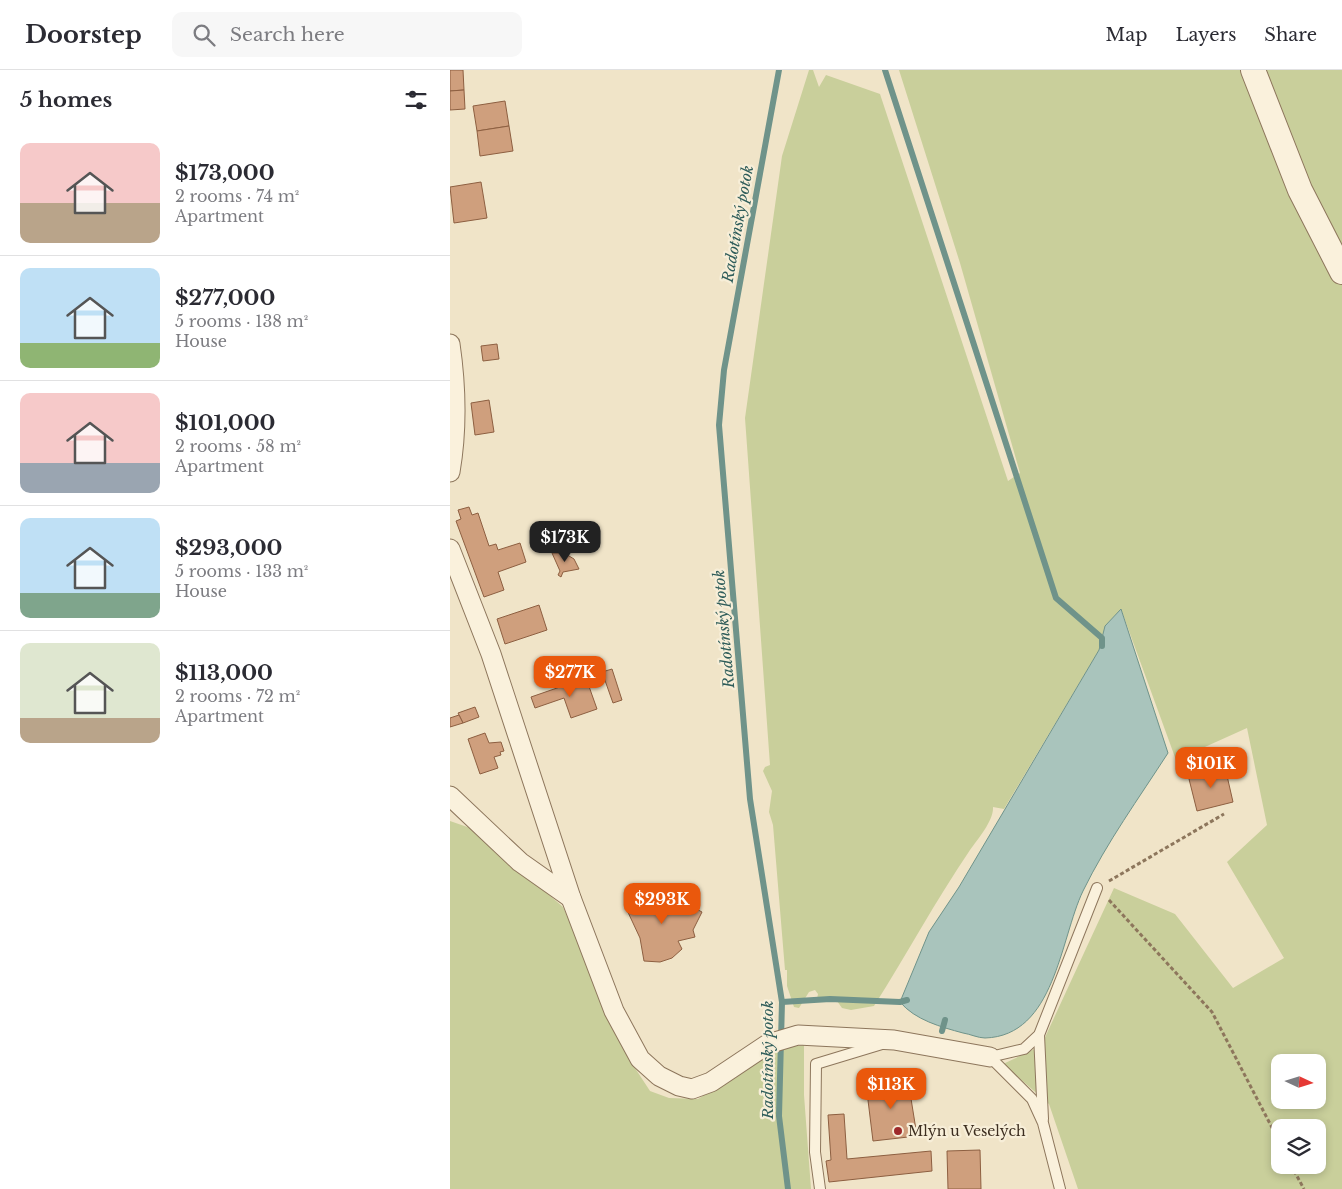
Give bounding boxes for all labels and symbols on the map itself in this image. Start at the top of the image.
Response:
water label: Radotínský potok [718,164,757,285]
pin: $173K [530,520,600,563]
water label: Radotínský potok [709,569,738,690]
pin: $277K [535,656,605,698]
pin: $101K [1176,746,1246,789]
pin: $293K [627,882,697,925]
water label: Radotínský potok [758,1001,777,1120]
north arrow [1271,1054,1326,1109]
pin: $113K [856,1068,926,1110]
place label: Mlýn u Veselých [908,1122,1026,1140]
marker: Mlýn u Veselých [892,1125,904,1137]

